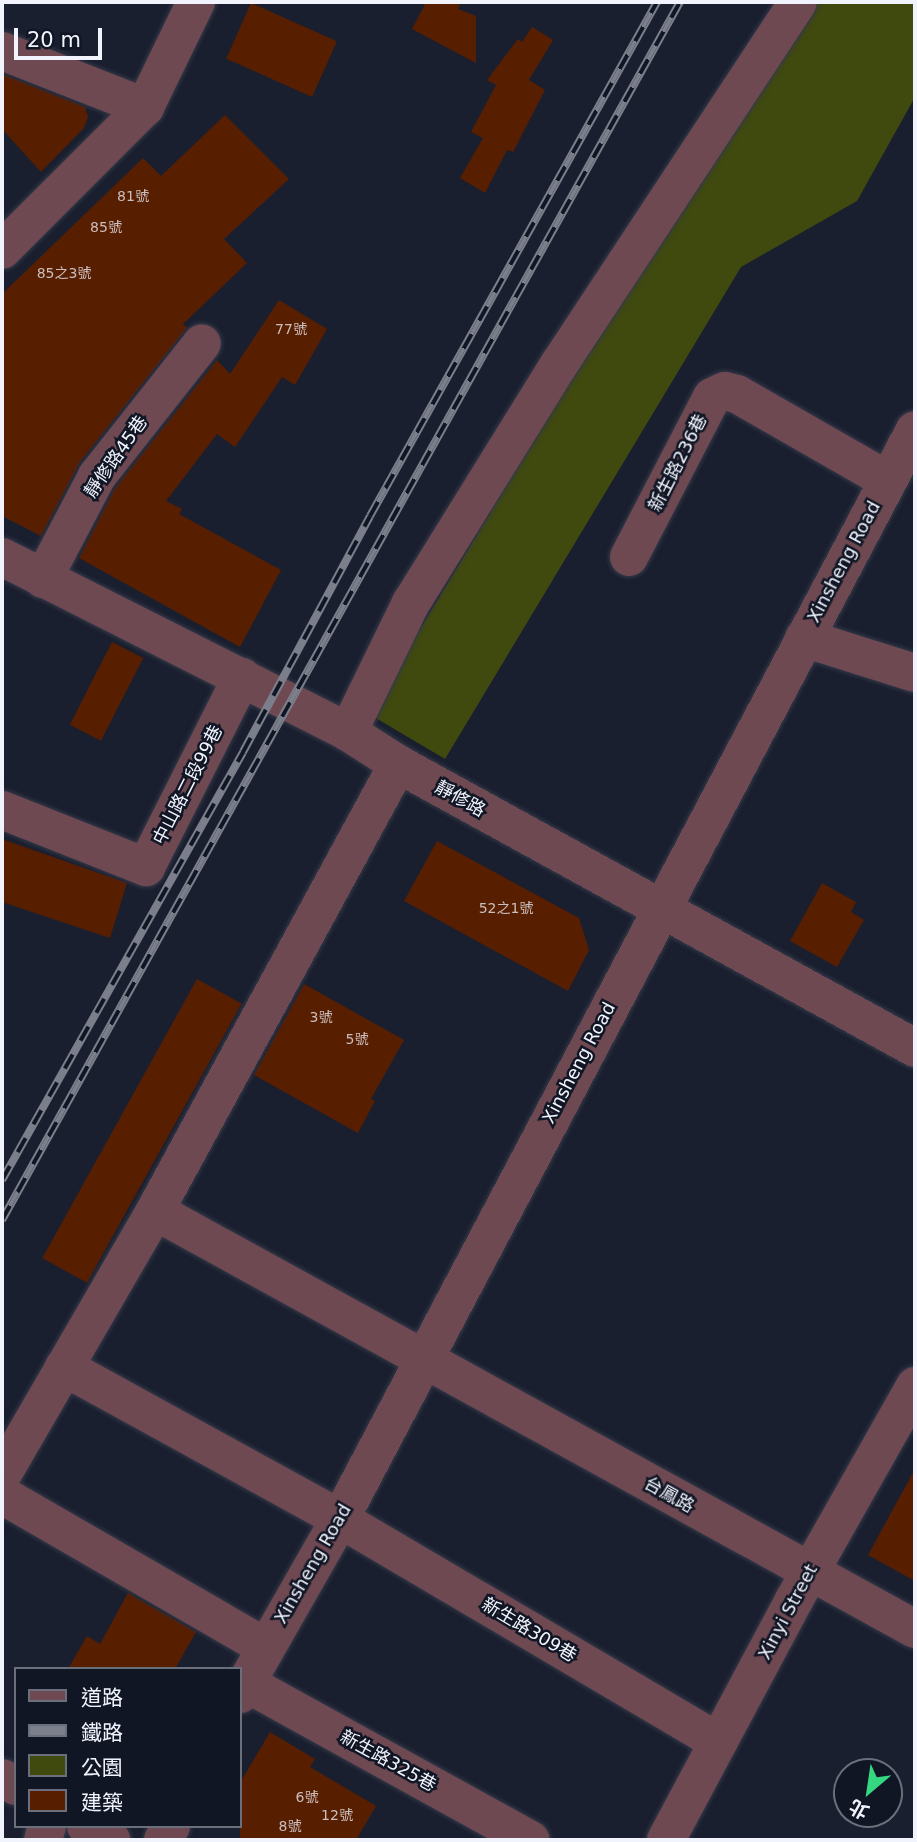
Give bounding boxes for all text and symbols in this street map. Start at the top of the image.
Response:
scale bar [18,14,105,58]
text: 20 m [27,28,81,52]
house number: 81號 [117,188,149,204]
house number: 85號 [90,219,122,235]
house number: 85之3號 [37,265,91,281]
house number: 77號 [275,321,307,337]
street label: 新生路236巷 [644,411,712,515]
street label: 靜修路45巷 [80,412,152,502]
street label: Xinsheng Road [803,498,885,626]
street label: 中山路二段99巷 [149,722,227,848]
street label: 靜修路 [431,776,489,822]
house number: 52之1號 [479,900,533,916]
street label: Xinsheng Road [538,999,620,1127]
house number: 3號 [310,1009,332,1025]
house number: 5號 [346,1031,368,1047]
street label: 台鳳路 [640,1472,698,1518]
street label: Xinsheng Road [270,1500,356,1628]
street label: Xinyi Street [754,1561,822,1663]
street label: 新生路309巷 [478,1593,580,1667]
legend [14,1667,242,1828]
text: 道路 [81,1686,123,1710]
text: 鐵路 [81,1721,123,1745]
street label: 新生路325巷 [336,1726,440,1796]
text: 公園 [81,1756,123,1780]
north arrow [833,1758,903,1828]
house number: 6號 [296,1789,318,1805]
text: 建築 [81,1791,123,1815]
text: 北 [845,1795,872,1824]
house number: 12號 [321,1807,353,1823]
house number: 8號 [279,1818,301,1834]

